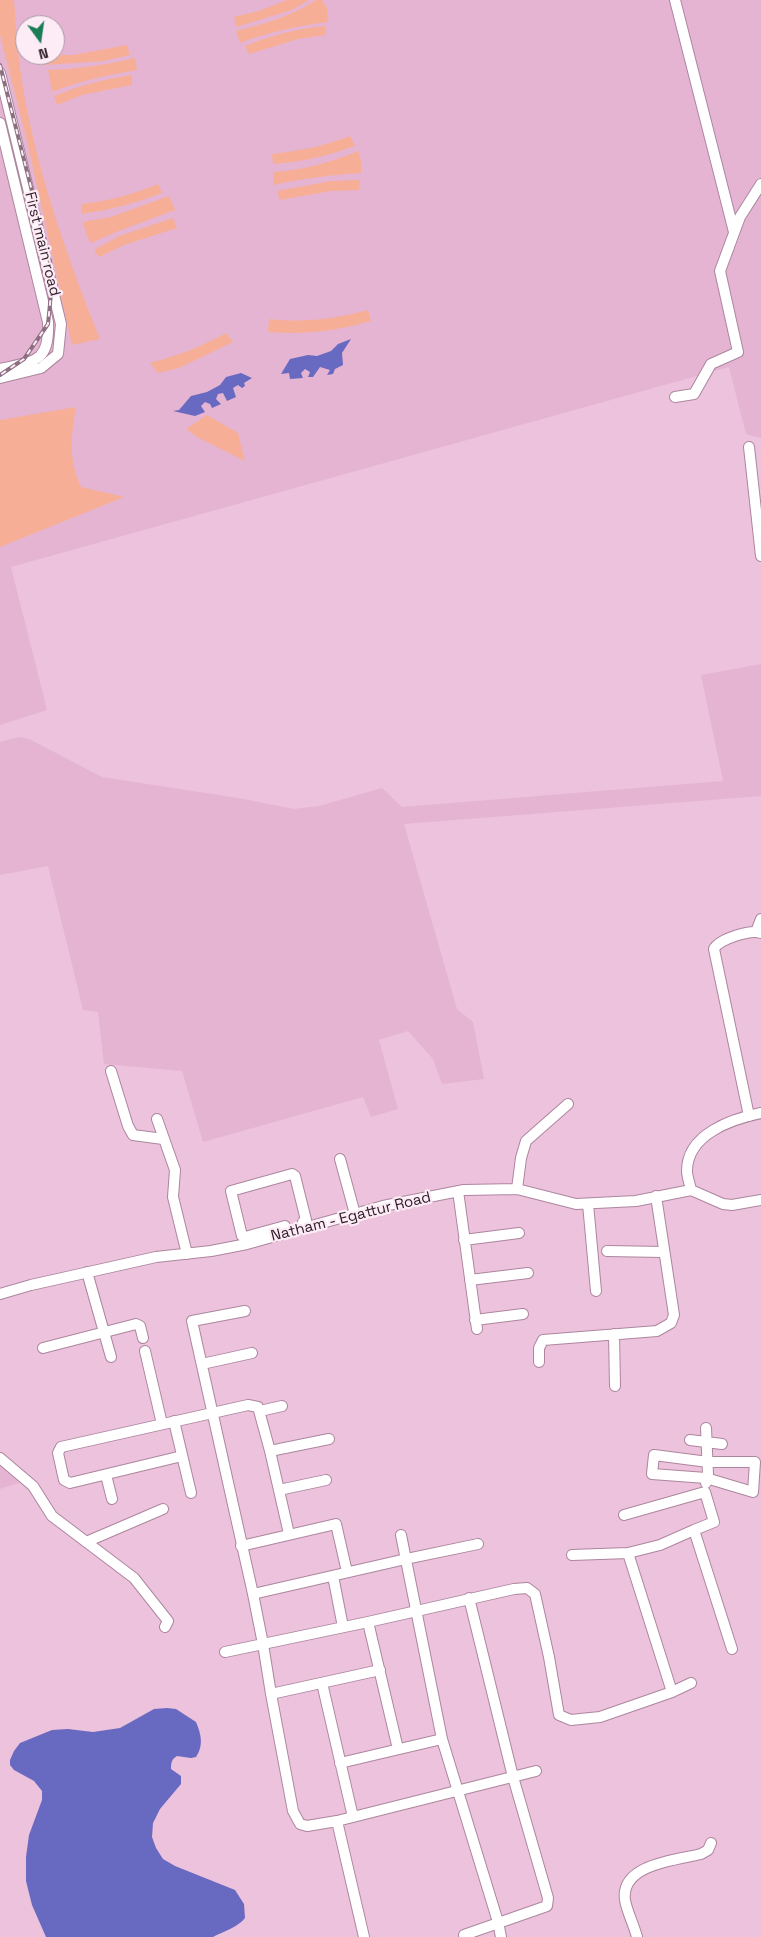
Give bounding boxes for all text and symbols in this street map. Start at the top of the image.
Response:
north arrow [15,15,65,65]
text: N [37,44,50,63]
street label: First main road [20,190,64,298]
street label: Natham - Egattur Road [269,1188,433,1246]

